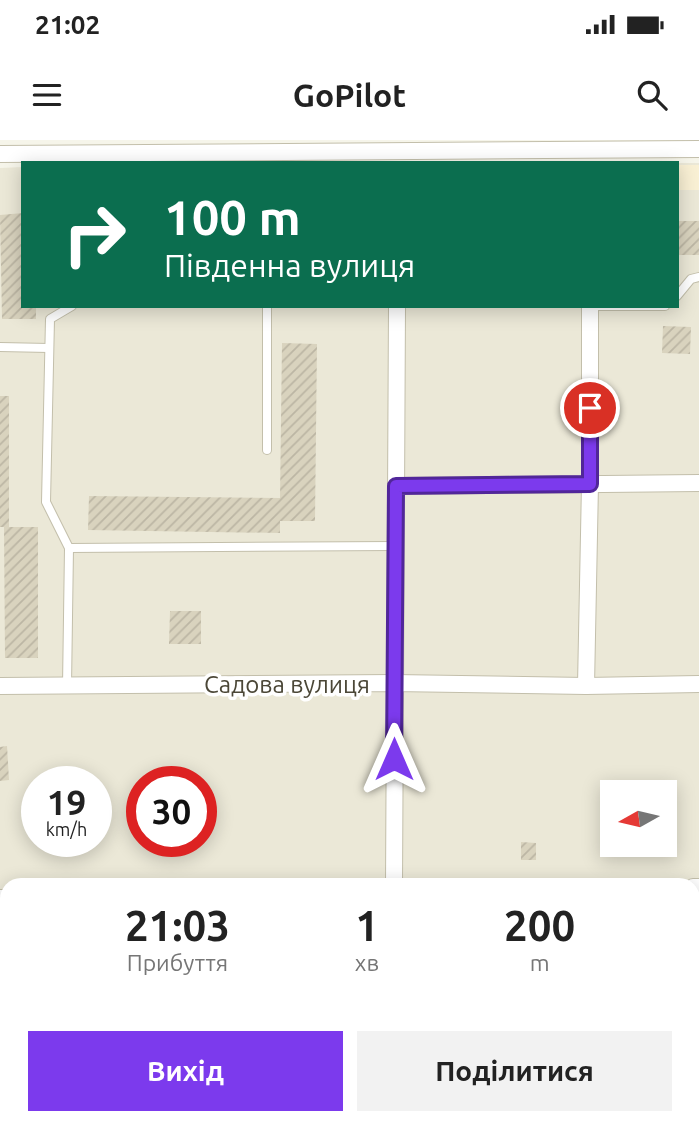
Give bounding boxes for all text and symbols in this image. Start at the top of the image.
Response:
text: 21:02 [35,10,100,39]
icon: menu [28,76,66,114]
icon: search [633,76,671,114]
text: GoPilot [293,77,406,113]
icon: right [49,189,140,280]
text: 100 m [164,189,301,244]
text: Південна вулиця [164,247,415,283]
pin [560,378,620,438]
icon: arrive [571,389,609,427]
street label: Садова вулиця [204,671,370,698]
position arrow [357,722,431,796]
speed limit sign: 30 [126,766,217,857]
north arrow [600,780,677,858]
map controls [600,780,677,857]
text: 19 [47,782,86,822]
text: km/h [46,819,87,839]
text: 21:03 [125,902,230,949]
text: 1 [355,902,379,949]
text: 200 [504,902,575,949]
text: Прибуття [127,950,228,975]
text: хв [355,950,379,975]
text: m [530,950,550,975]
button: Вихід [28,1031,343,1111]
button: Поділитися [357,1031,672,1111]

